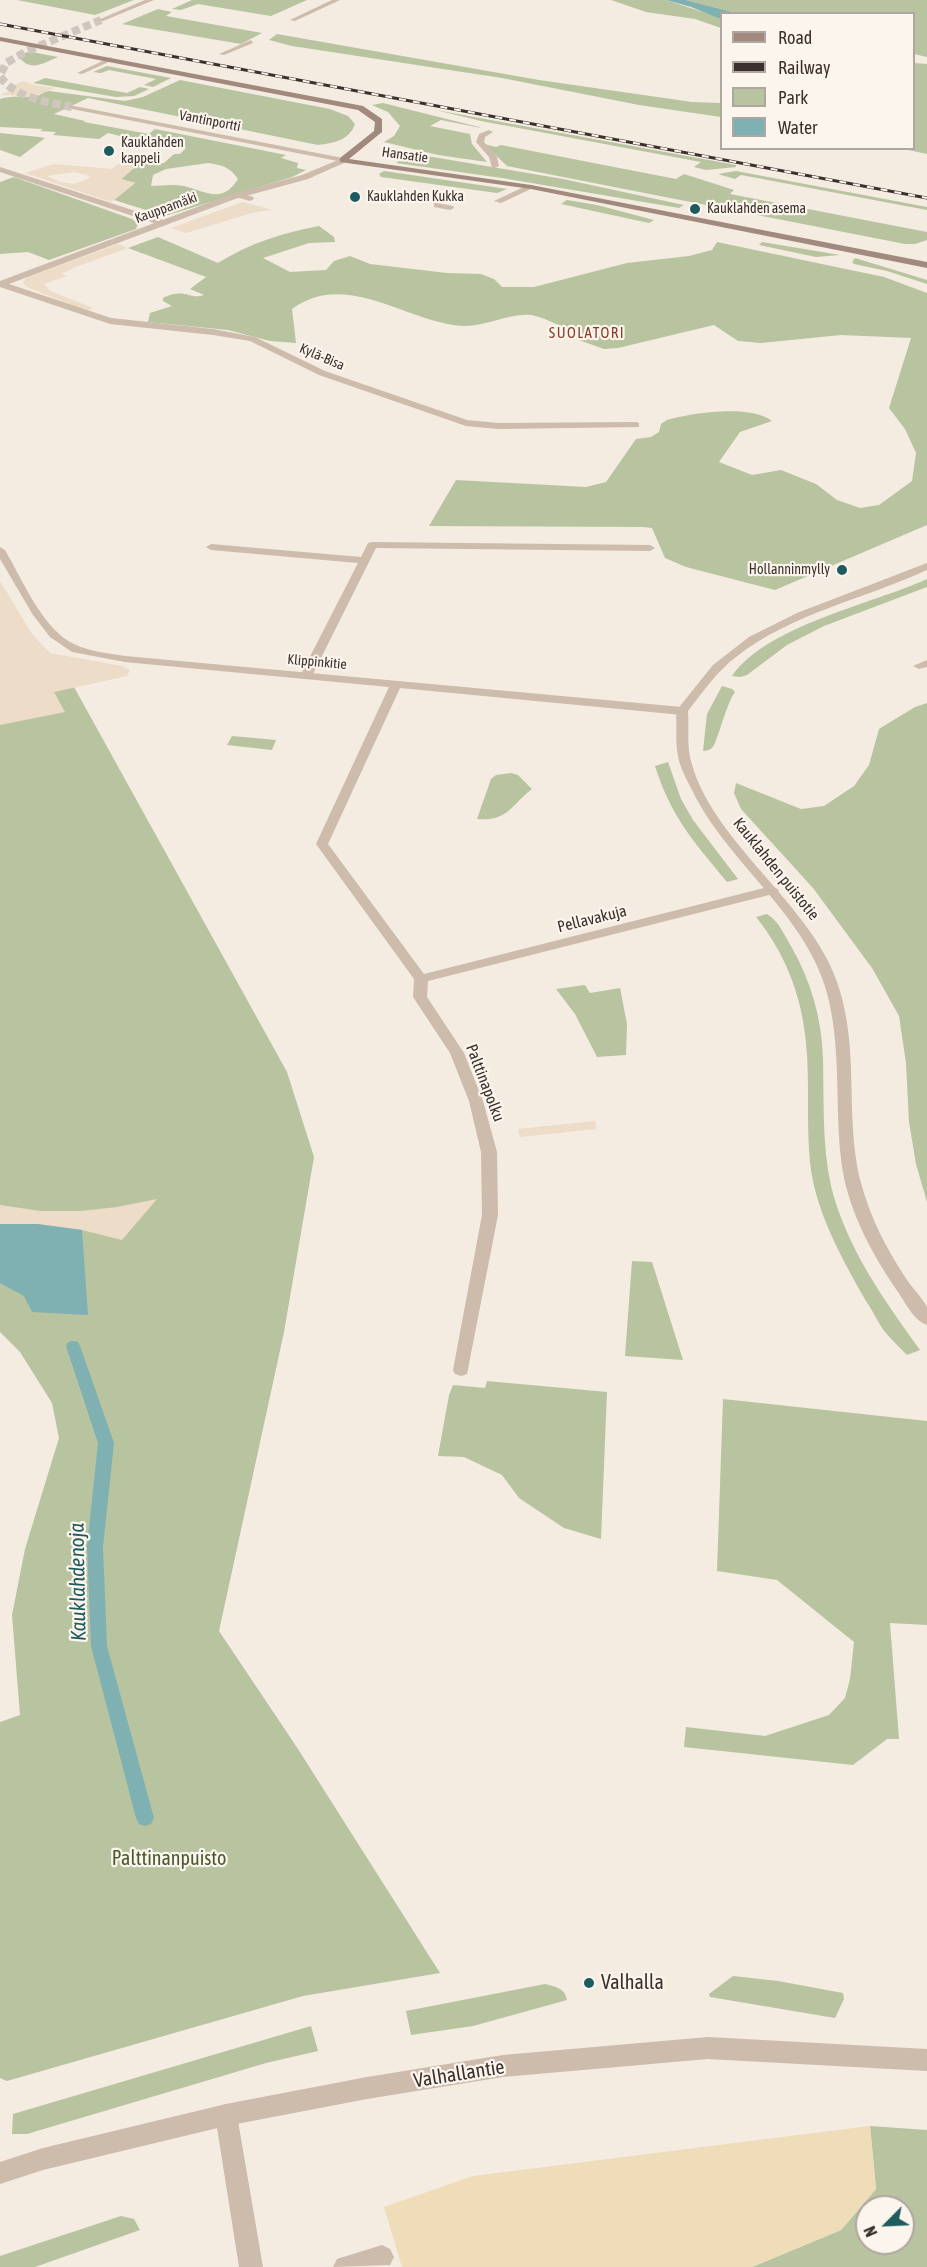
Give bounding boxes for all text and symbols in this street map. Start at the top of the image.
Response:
legend [720,12,915,150]
text: Road [778,27,812,48]
text: Railway [778,57,830,78]
text: Park [778,87,808,108]
street label: Vantinportti [178,107,242,135]
text: Water [778,117,817,138]
place label: Kauklahden kappeli [121,135,184,168]
street label: Hansatie [381,143,429,167]
marker: Kauklahden kappeli [102,144,116,158]
street label: Kauppamäki [133,189,199,227]
place label: Kauklahden Kukka [367,189,464,205]
marker: Kauklahden Kukka [348,190,362,204]
place label: Kauklahden asema [707,201,806,217]
marker: Kauklahden asema [688,202,702,216]
district label: SUOLATORI [549,324,625,342]
street label: Kylä-Bisa [297,340,347,374]
place label: Hollanninmylly [749,562,830,578]
marker: Hollanninmylly [835,563,849,577]
street label: Klippinkitie [287,651,347,673]
street label: Kauklahden puistotie [729,814,823,924]
street label: Pellavakuja [555,901,629,937]
street label: Palttinapolku [461,1042,509,1124]
water label: Kauklahdenoja [64,1523,92,1641]
park label: Palttinanpuisto [112,1847,226,1871]
place label: Valhalla [601,1971,664,1995]
marker: Valhalla [582,1976,596,1990]
street label: Valhallantie [412,2055,506,2093]
north arrow [855,2195,915,2255]
text: N [860,2224,881,2239]

